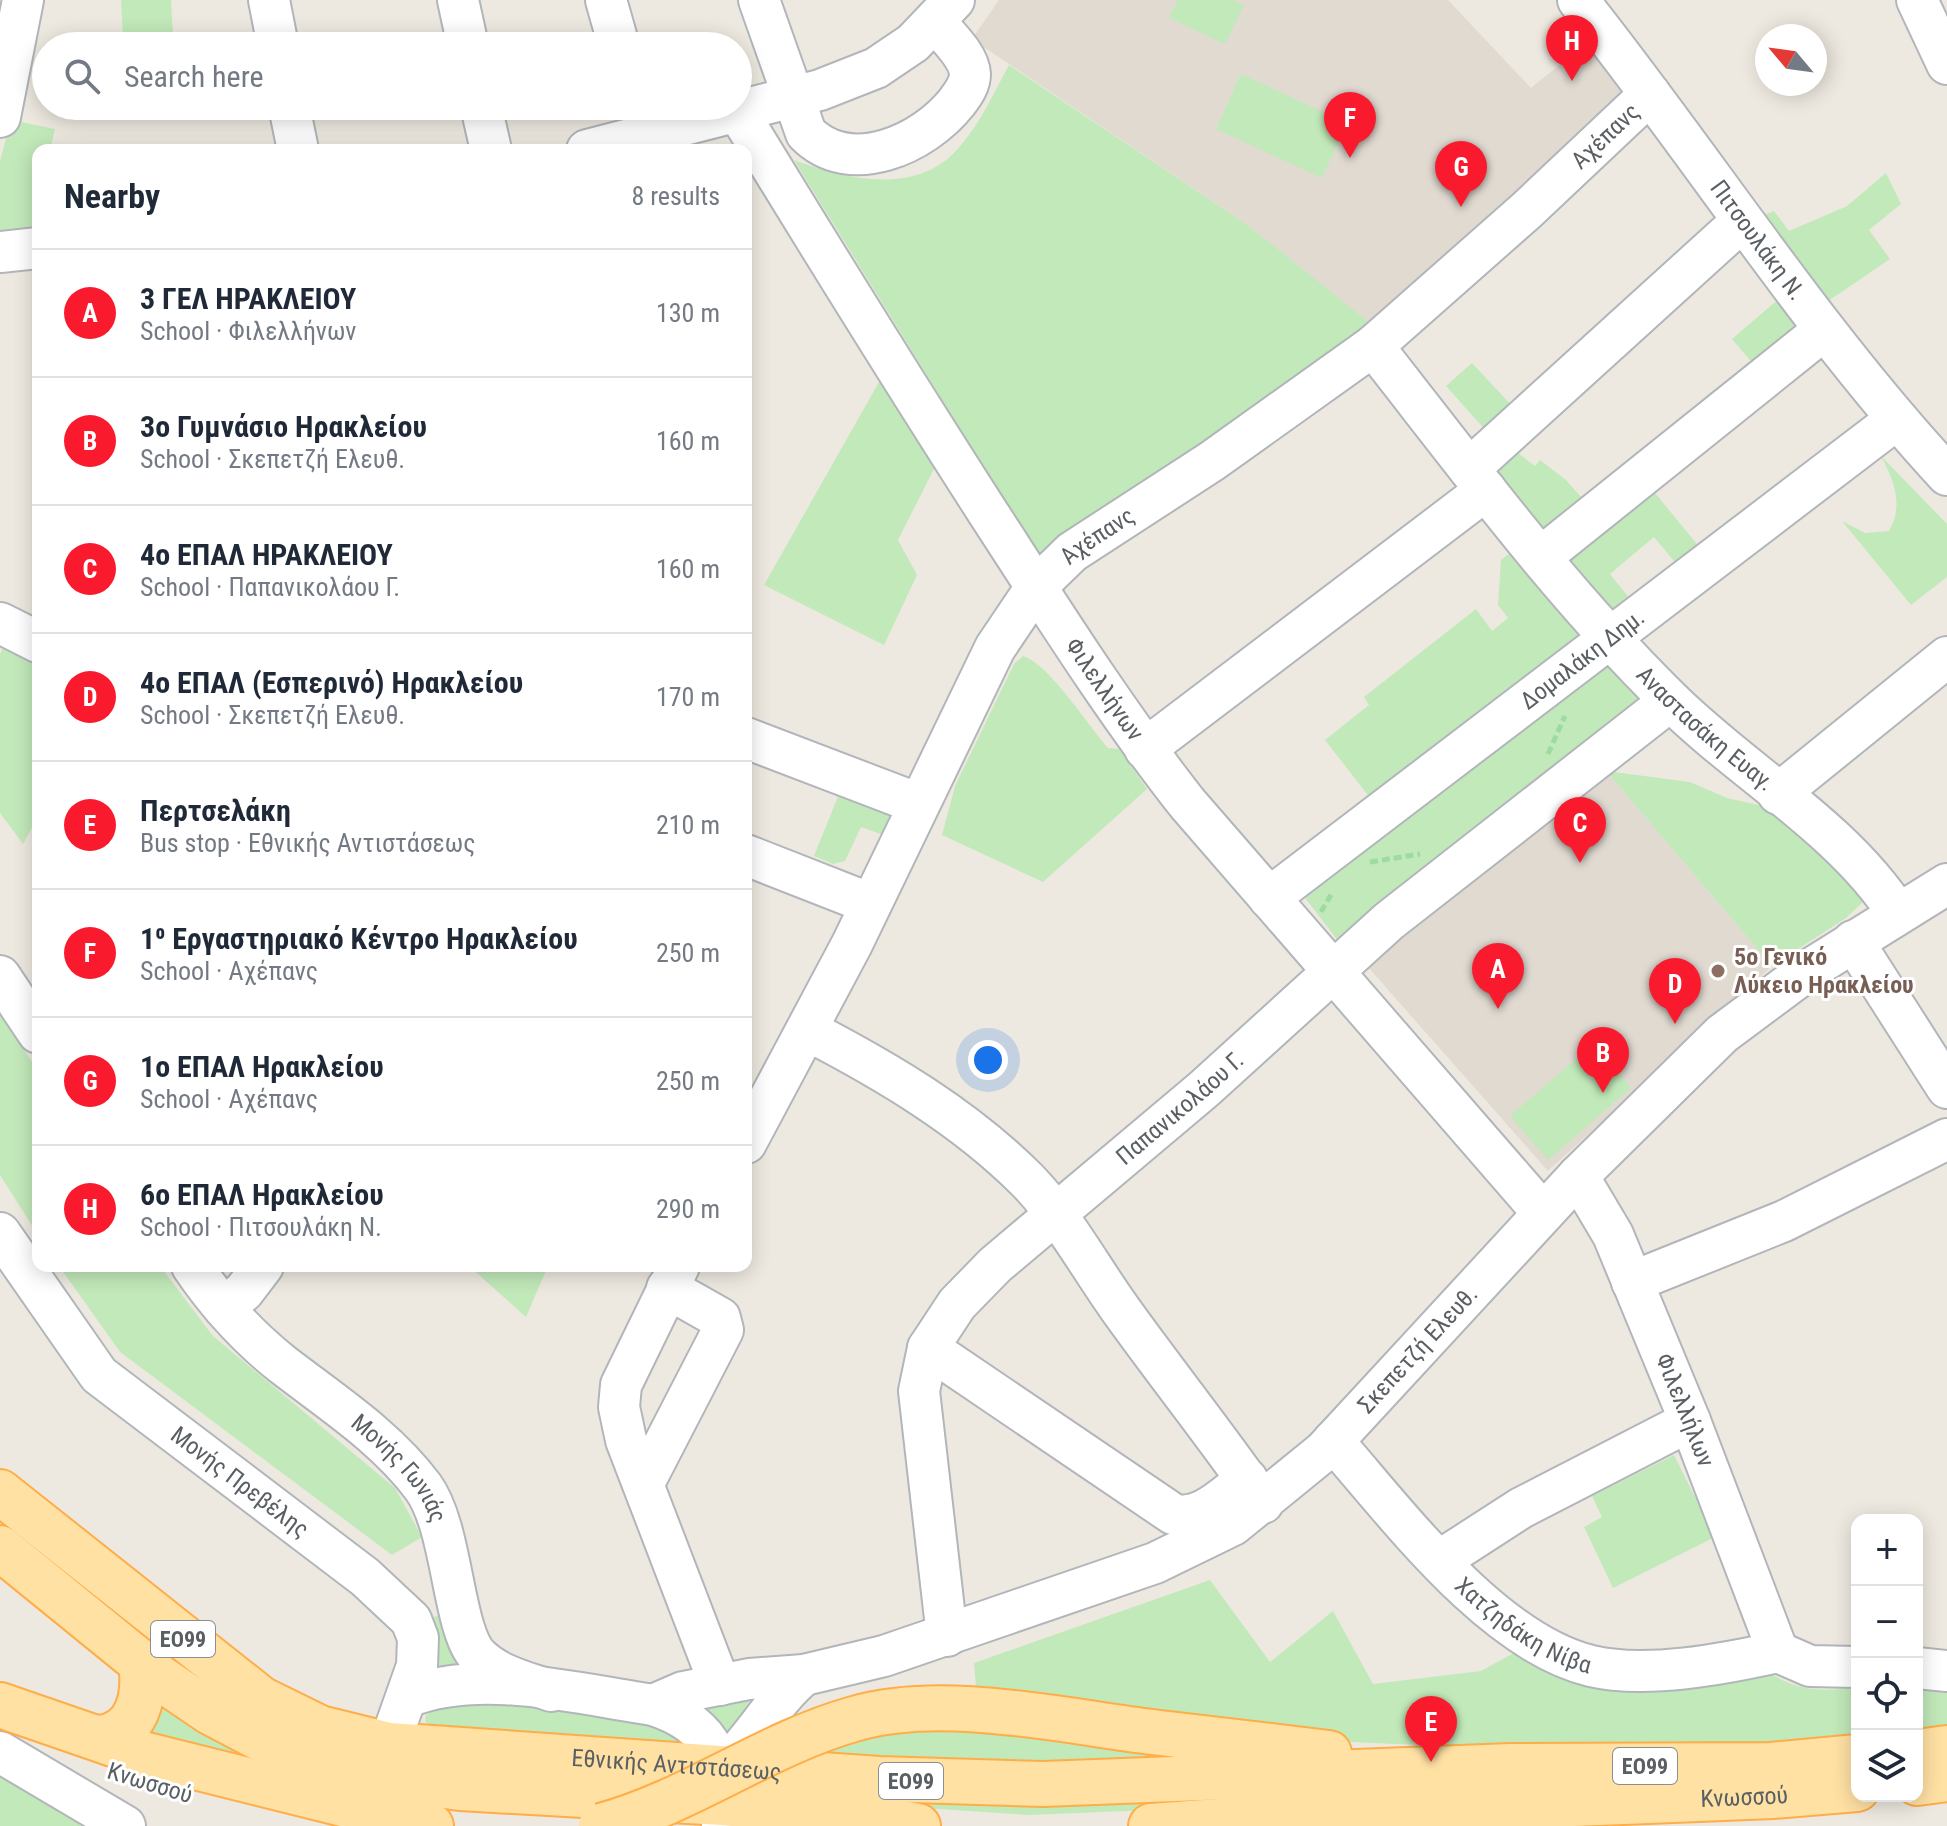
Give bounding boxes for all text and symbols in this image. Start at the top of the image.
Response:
pin: H [1546,15,1598,81]
north arrow [1755,24,1827,96]
search box [32,32,752,120]
icon: search [60,54,104,98]
text: Search here [124,59,264,94]
pin: F [1324,92,1376,158]
street label: Αχέπανς [1566,97,1645,175]
pin: G [1435,141,1487,207]
street label: Πιτσουλάκη Ν. [1704,175,1811,306]
text: Nearby [64,176,160,216]
text: 8 results [631,181,720,211]
text: 3 ΓΕΛ ΗΡΑΚΛΕΙΟΥ [140,281,356,316]
text: A [82,298,98,328]
text: 130 m [656,298,720,328]
text: School · Φιλελλήνων [140,316,356,346]
text: 3ο Γυμνάσιο Ηρακλείου [140,409,427,444]
text: B [83,426,97,456]
text: 160 m [656,426,720,456]
text: School · Σκεπετζή Ελευθ. [140,444,405,474]
street label: Αχέπανς [1054,501,1140,570]
text: 4ο ΕΠΑΛ ΗΡΑΚΛΕΙΟΥ [140,537,393,572]
text: C [83,554,97,584]
text: 160 m [656,554,720,584]
text: School · Παπανικολάου Γ. [140,572,400,602]
street label: Δομαλάκη Δημ. [1515,603,1650,715]
street label: Φιλελλήνων [1060,633,1150,746]
street label: Αναστασάκη Ευαγ. [1631,661,1780,797]
text: 4o ΕΠΑΛ (Εσπερινό) Ηρακλείου [140,665,523,700]
text: D [83,682,97,712]
text: 170 m [656,682,720,712]
text: School · Σκεπετζή Ελευθ. [140,700,405,730]
text: Περτσελάκη [140,793,291,828]
pin: C [1554,797,1606,863]
text: E [84,810,96,840]
text: 210 m [656,810,720,840]
text: Bus stop · Εθνικής Αντιστάσεως [140,828,476,858]
text: 1⁰ Εργαστηριακό Κέντρο Ηρακλείου [140,921,578,956]
text: F [84,938,96,968]
text: 250 m [656,938,720,968]
pin: A [1472,943,1524,1009]
place label: 5ο Γενικό Λύκειο Ηρακλείου [1734,943,1914,999]
text: School · Αχέπανς [140,956,318,986]
pin: D [1649,958,1701,1024]
marker: 5ο Γενικό Λύκειο Ηρακλείου [1709,962,1727,980]
pin: B [1577,1027,1629,1093]
your location [968,1040,1008,1080]
street label: Παπανικολάου Γ. [1111,1046,1249,1171]
text: 1ο ΕΠΑΛ Ηρακλείου [140,1049,384,1084]
text: G [82,1066,98,1096]
text: 250 m [656,1066,720,1096]
text: School · Αχέπανς [140,1084,318,1114]
text: 6ο ΕΠΑΛ Ηρακλείου [140,1177,384,1212]
text: H [82,1194,98,1224]
text: 290 m [656,1194,720,1224]
text: School · Πιτσουλάκη Ν. [140,1212,382,1242]
street label: Σκεπετζή Ελευθ. [1352,1280,1483,1419]
street label: Φιλελλήλων [1650,1349,1720,1471]
street label: Μονής Γωνιάς [346,1408,452,1526]
street label: Μονής Πρεβέλης [165,1421,314,1543]
map controls [1851,1514,1923,1802]
button: + [1851,1514,1923,1586]
street label: Χατζηδάκη Νίβα [1449,1572,1595,1680]
button: − [1851,1586,1923,1658]
road number: ΕΟ99 [151,1621,215,1657]
button: locate [1851,1658,1923,1730]
pin: E [1405,1696,1457,1762]
button: layers [1851,1730,1923,1802]
street label: Εθνικής Αντιστάσεως [571,1744,782,1786]
road number: ΕΟ99 [1613,1748,1677,1784]
street label: Κνωσσού [104,1757,196,1809]
road number: ΕΟ99 [879,1763,943,1799]
street label: Κνωσσού [1700,1781,1789,1813]

